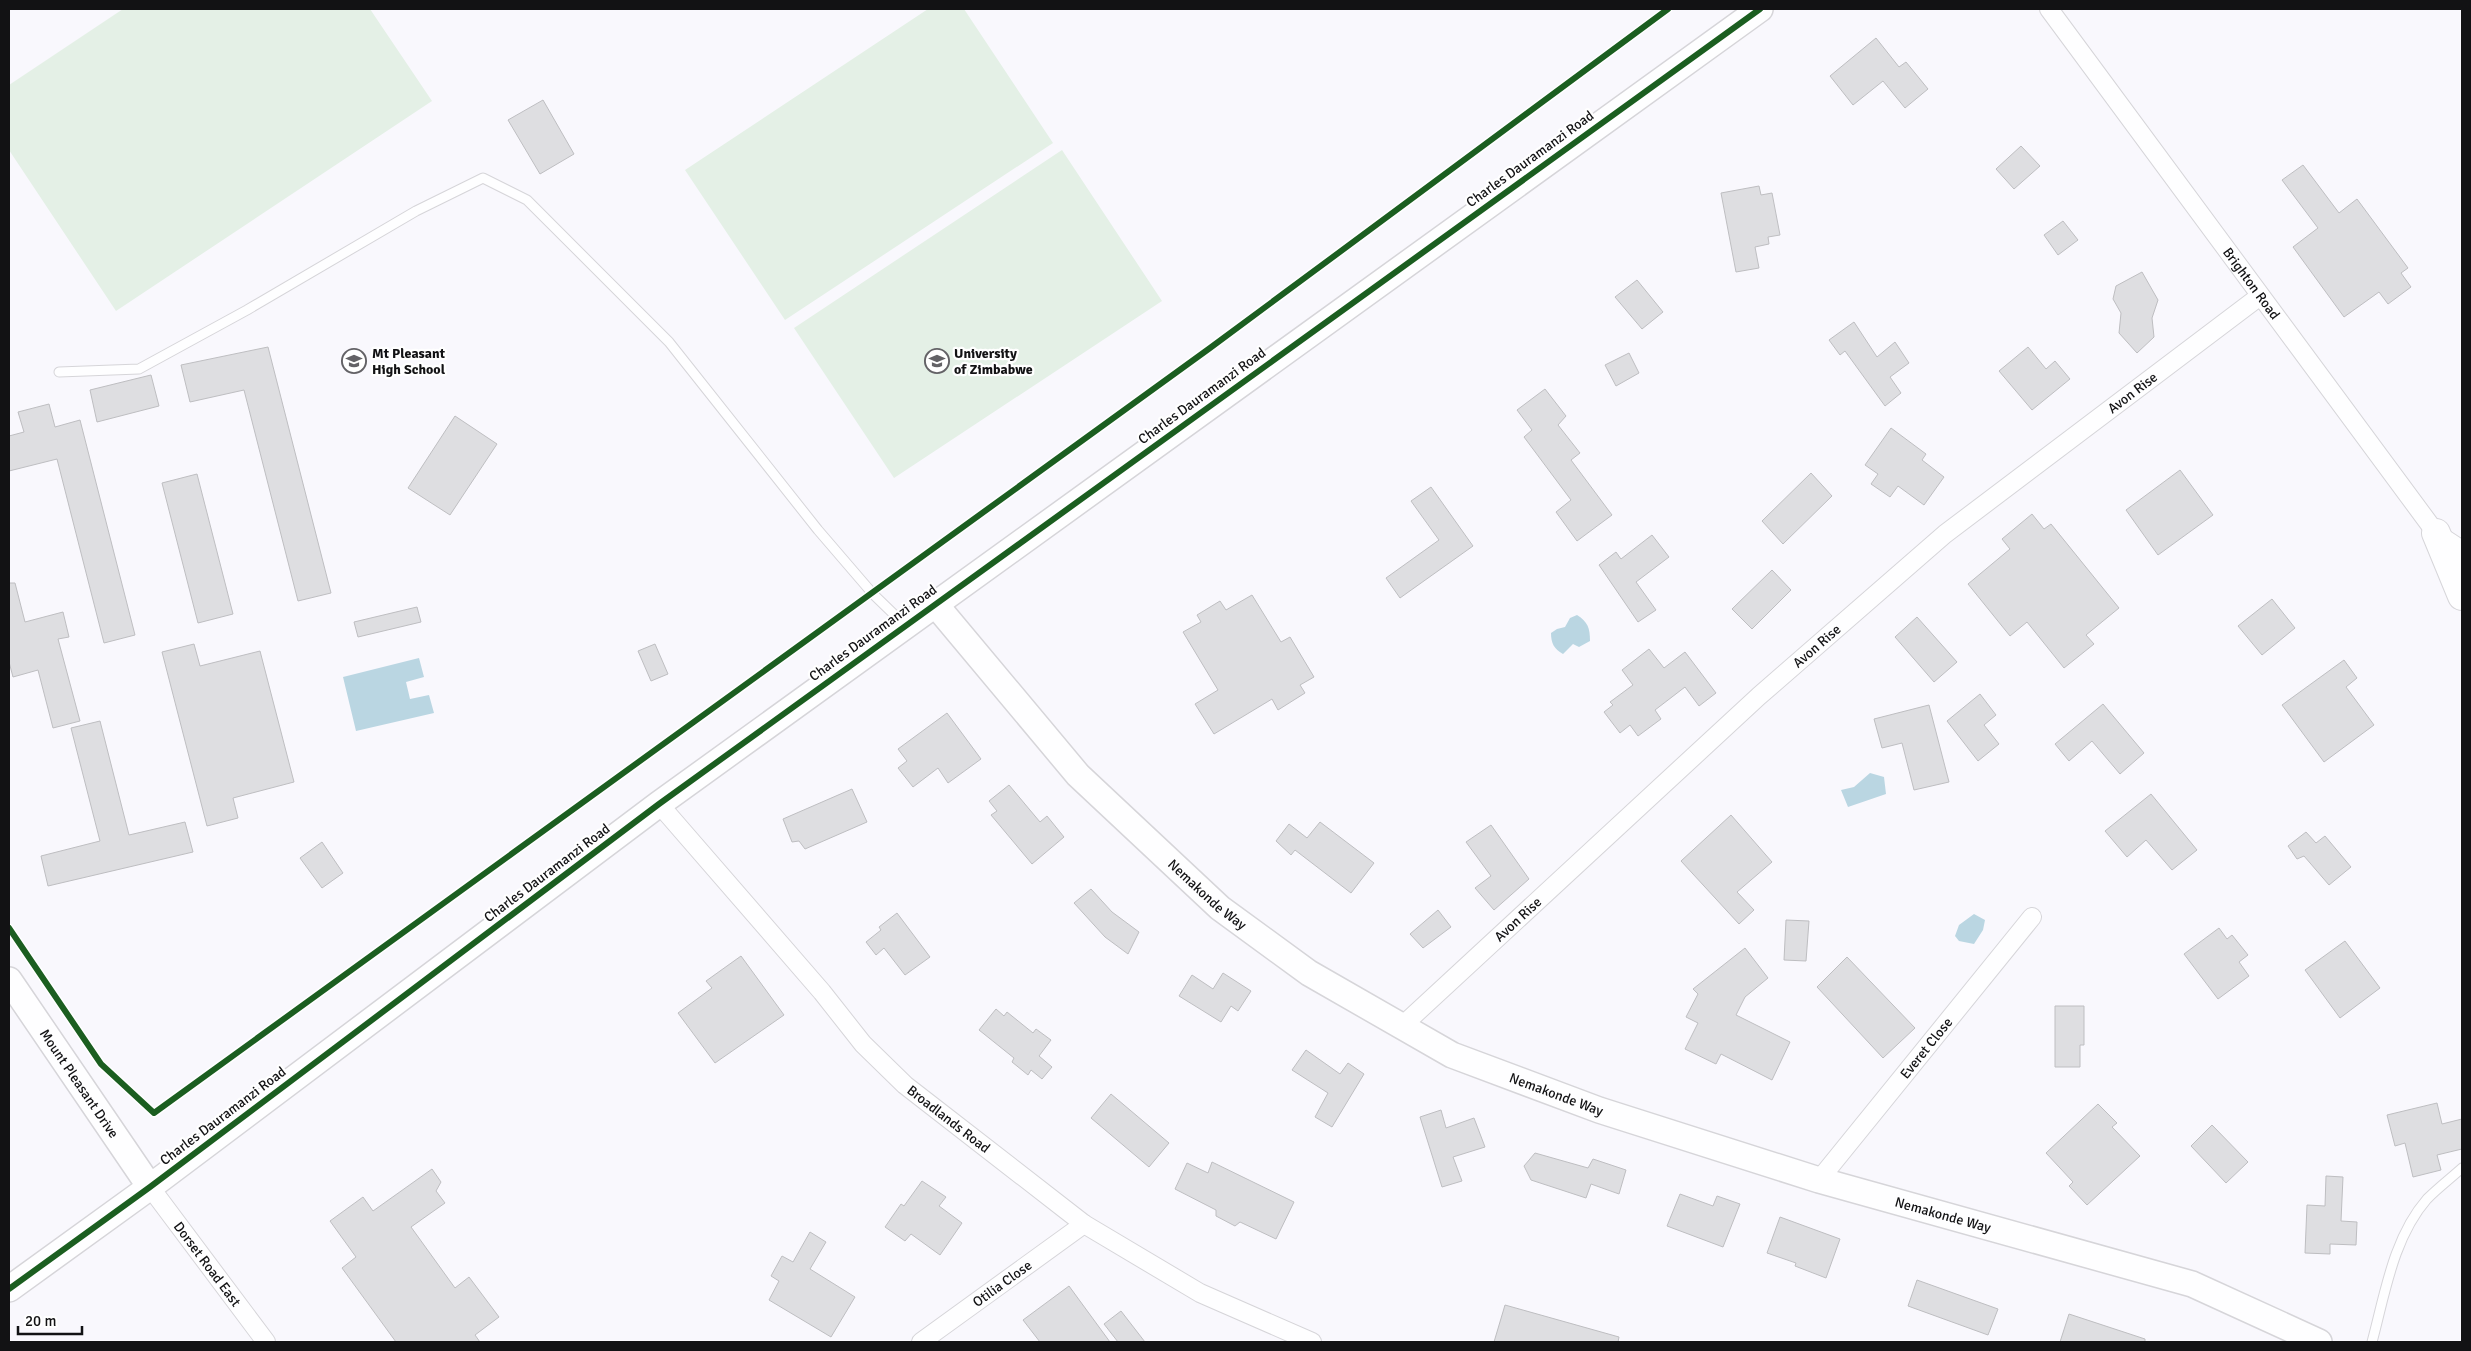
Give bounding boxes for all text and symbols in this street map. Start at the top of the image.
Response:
street label: Charles Dauramanzi Road [1463,107,1597,211]
street label: Brighton Road [2219,244,2284,323]
street label: Charles Dauramanzi Road [1135,344,1269,448]
place label: Mt Pleasant High School [372,345,446,378]
place label: University of Zimbabwe [954,345,1033,378]
school or university icon: Mt Pleasant High School [341,348,367,374]
school or university icon: University of Zimbabwe [924,348,950,374]
street label: Avon Rise [2104,368,2161,417]
street label: Charles Dauramanzi Road [806,581,940,685]
street label: Avon Rise [1789,620,1844,671]
street label: Charles Dauramanzi Road [481,820,613,926]
street label: Nemakonde Way [1165,855,1250,933]
street label: Avon Rise [1491,893,1545,945]
street label: Everet Close [1896,1014,1956,1082]
street label: Mount Pleasant Drive [36,1026,122,1141]
street label: Charles Dauramanzi Road [157,1063,289,1169]
street label: Nemakonde Way [1507,1069,1606,1119]
street label: Broadlands Road [904,1081,994,1156]
street label: Nemakonde Way [1893,1193,1993,1236]
street label: Dorset Road East [170,1218,245,1310]
street label: Otilia Close [969,1256,1035,1310]
scale bar [18,1304,81,1336]
text: 20 m [25,1312,56,1330]

